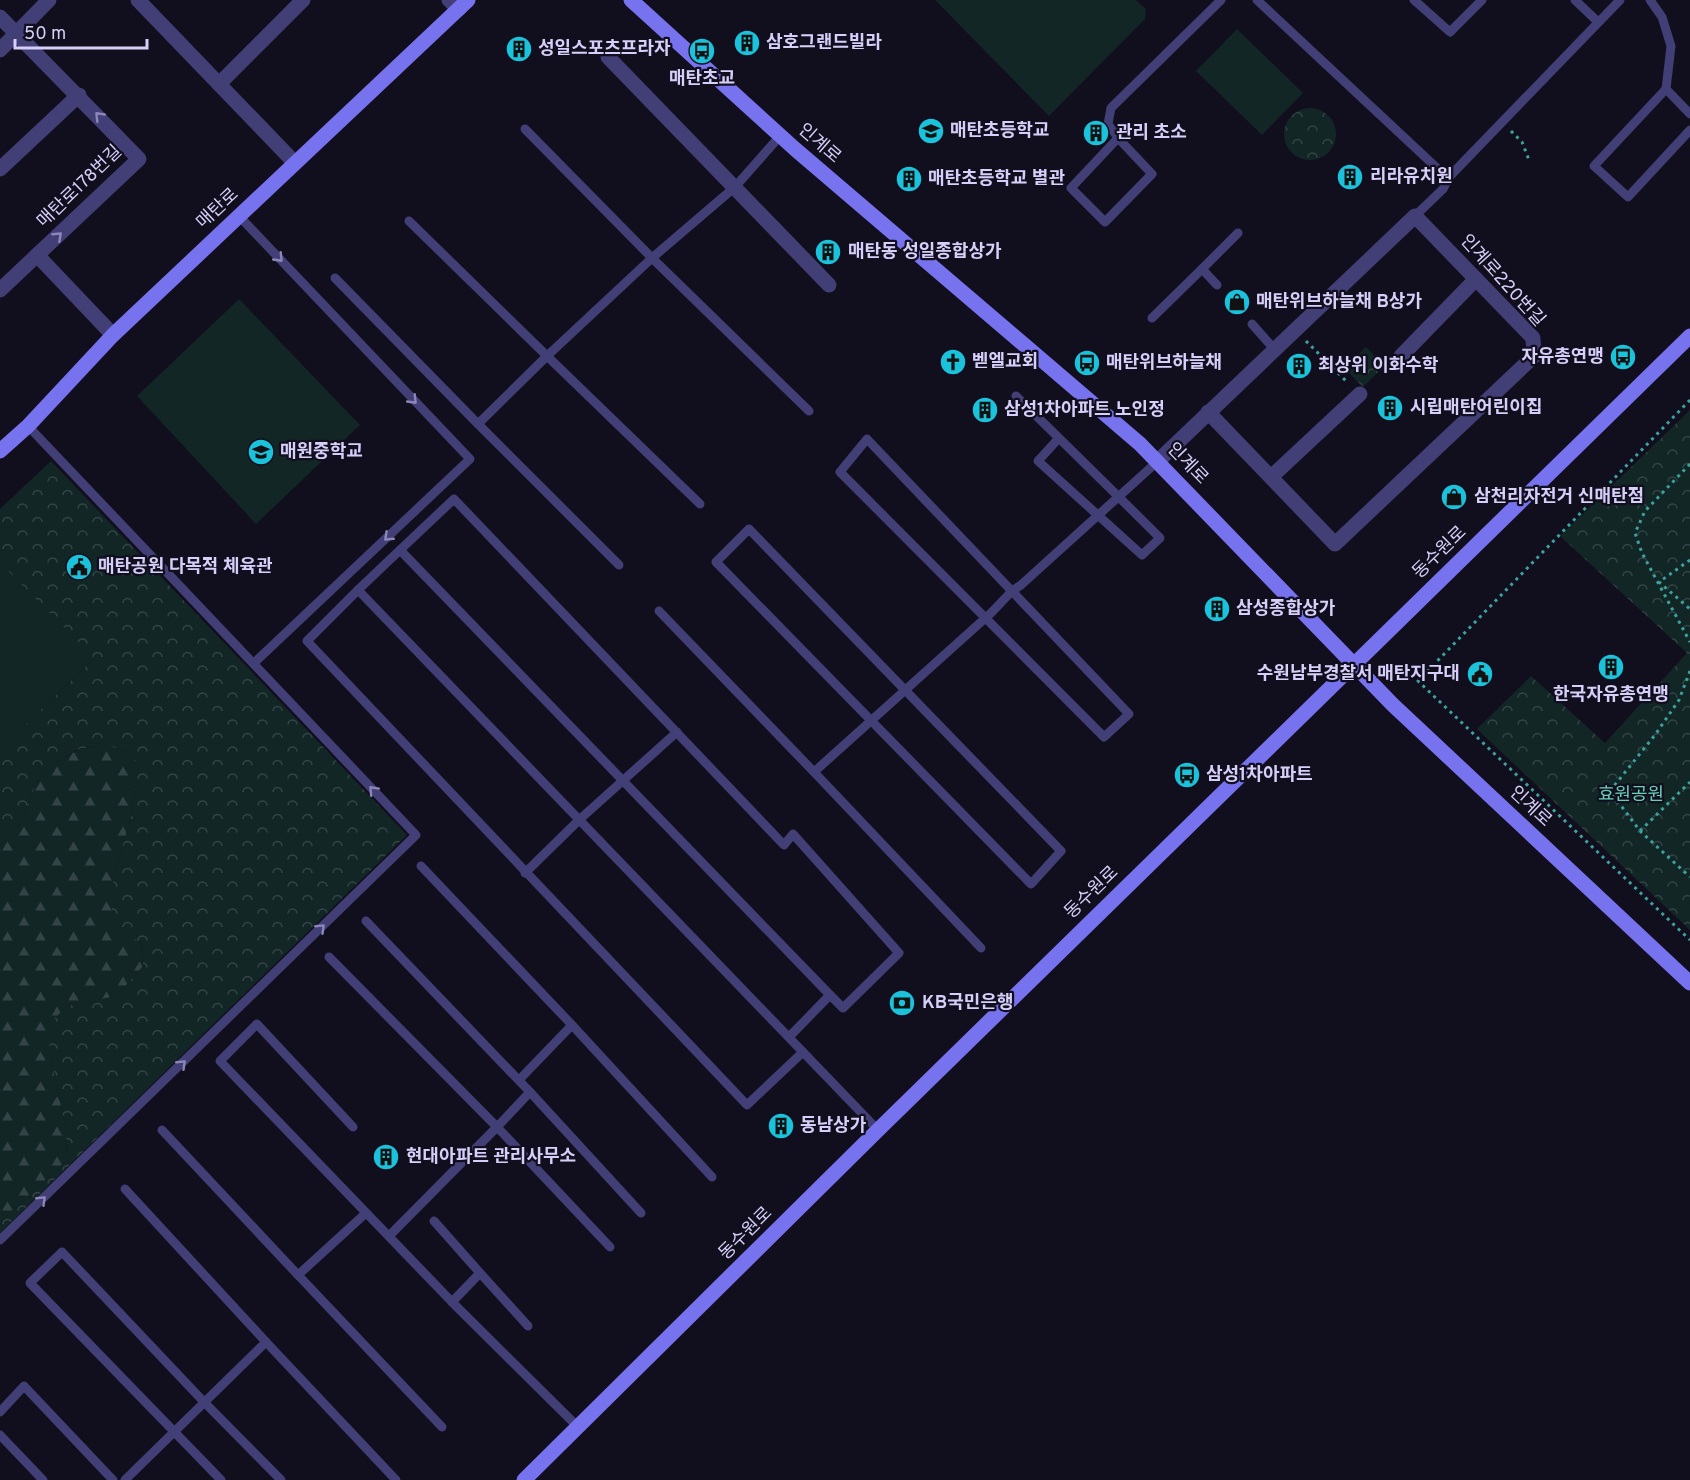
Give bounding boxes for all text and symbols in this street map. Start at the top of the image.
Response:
scale bar [15,12,147,50]
text: 50 m [24,23,66,46]
building icon: 삼호그랜드빌라 [732,28,762,58]
place label: 삼호그랜드빌라 [766,32,882,55]
building icon: 성일스포츠프라자 [504,34,534,64]
bus stop icon: 매탄초교 [687,36,717,66]
place label: 성일스포츠프라자 [538,38,671,61]
place label: 매탄초교 [669,68,735,91]
one-way arrow [95,113,106,123]
school or university icon: 매탄초등학교 [916,116,946,146]
building icon: 관리 초소 [1081,118,1111,148]
street label: 인계로 [793,119,845,169]
place label: 매탄초등학교 [950,120,1049,143]
place label: 관리 초소 [1116,122,1187,145]
street label: 매탄로178번길 [33,141,127,233]
building icon: 리라유치원 [1335,162,1365,192]
building icon: 매탄초등학교 별관 [894,164,924,194]
place label: 리라유치원 [1370,166,1453,189]
place label: 매탄초등학교 별관 [928,168,1065,191]
street label: 매탄로 [192,184,244,234]
street label: 인계로220번길 [1455,230,1549,332]
one-way arrow [51,232,62,243]
building icon: 매탄동 성일종합상가 [813,237,843,267]
place label: 매탄동 성일종합상가 [848,241,1002,264]
one-way arrow [272,252,283,262]
shop icon: 매탄위브하늘채 B상가 [1222,287,1252,317]
place label: 매탄위브하늘채 B상가 [1256,291,1422,314]
bus stop icon: 자유총연맹 [1608,342,1638,372]
place label: 자유총연맹 [1521,346,1604,369]
church icon: 벧엘교회 [938,347,968,377]
bus stop icon: 매탄위브하늘채 [1072,348,1102,378]
place label: 벧엘교회 [972,351,1038,374]
building icon: 최상위 이화수학 [1284,351,1314,381]
place label: 매탄위브하늘채 [1106,352,1222,375]
place label: 최상위 이화수학 [1318,355,1439,378]
one-way arrow [406,392,417,403]
building icon: 시립매탄어린이집 [1375,393,1405,423]
building icon: 삼성1차아파트 노인정 [970,395,1000,425]
place label: 시립매탄어린이집 [1410,397,1542,420]
place label: 삼성1차아파트 노인정 [1004,399,1165,422]
school or university icon: 매원중학교 [246,437,276,467]
street label: 인계로 [1161,438,1213,490]
place label: 매원중학교 [280,441,363,464]
shop icon: 삼천리자전거 신매탄점 [1439,482,1469,512]
place label: 삼천리자전거 신매탄점 [1474,486,1644,509]
street label: 동수원로 [1408,522,1472,584]
one-way arrow [385,529,396,540]
public building icon: 매탄공원 다목적 체육관 [64,552,94,582]
place label: 매탄공원 다목적 체육관 [98,556,273,579]
building icon: 삼성종합상가 [1202,594,1232,624]
place label: 삼성종합상가 [1236,598,1336,621]
building icon: 한국자유총연맹 [1596,652,1626,682]
public building icon: 수원남부경찰서 매탄지구대 [1465,659,1495,689]
place label: 수원남부경찰서 매탄지구대 [1257,663,1460,686]
place label: 한국자유총연맹 [1553,684,1669,707]
bus stop icon: 삼성1차아파트 [1172,760,1202,790]
place label: 삼성1차아파트 [1206,764,1313,787]
street label: 인계로 [1504,782,1556,832]
park label: 효원공원 [1598,784,1664,807]
one-way arrow [369,786,380,796]
street label: 동수원로 [1060,862,1124,924]
one-way arrow [314,924,325,935]
bank icon: KB국민은행 [887,988,917,1018]
place label: KB국민은행 [922,992,1013,1015]
one-way arrow [174,1060,185,1071]
building icon: 동남상가 [766,1111,796,1141]
place label: 동남상가 [800,1115,867,1138]
building icon: 현대아파트 관리사무소 [371,1142,401,1172]
place label: 현대아파트 관리사무소 [406,1146,576,1169]
one-way arrow [34,1196,45,1207]
street label: 동수원로 [714,1202,778,1266]

